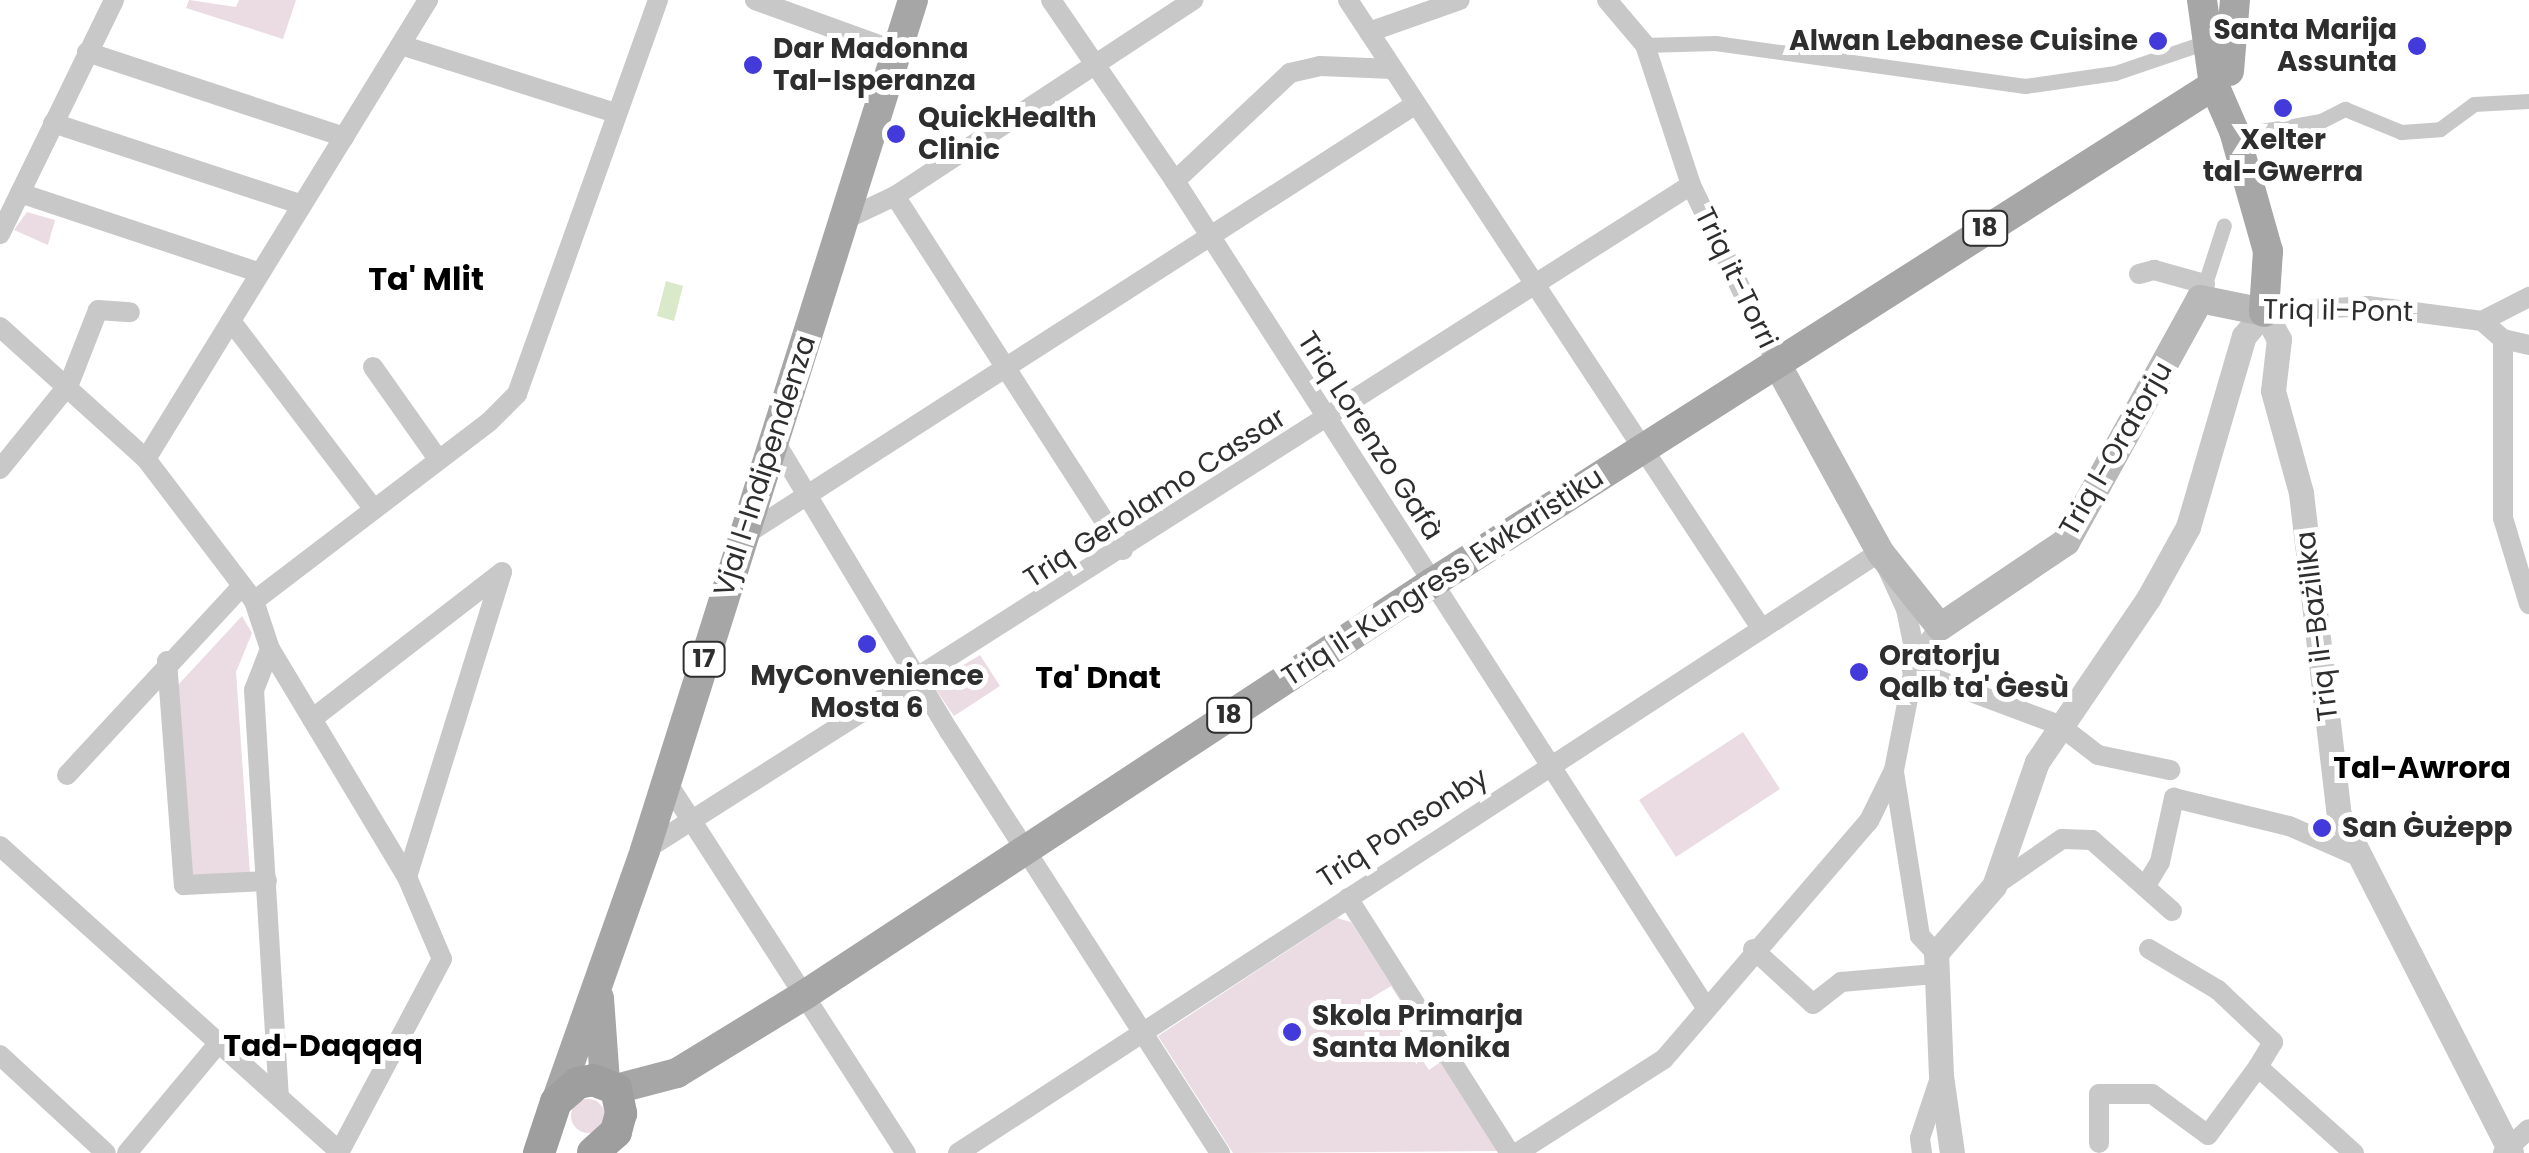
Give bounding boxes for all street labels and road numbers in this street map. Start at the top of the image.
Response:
street label: Triq it-Torri [1688,202,1784,354]
road number: 18 [1960,208,2010,248]
street label: Triq il-Pont [2263,293,2413,329]
street label: Triq Lorenzo Gafà [1290,326,1450,546]
street label: Vjal l-Indipendenza [707,331,823,601]
street label: Triq l-Oratorju [2052,356,2180,542]
street label: Triq Gerolamo Cassar [1018,401,1292,595]
street label: Triq il-Kungress Ewkaristiku [1276,460,1610,694]
street label: Triq il-Bażilika [2289,529,2345,723]
road number: 17 [682,639,726,679]
road number: 18 [1204,695,1254,735]
street label: Triq Ponsonby [1312,761,1494,895]

